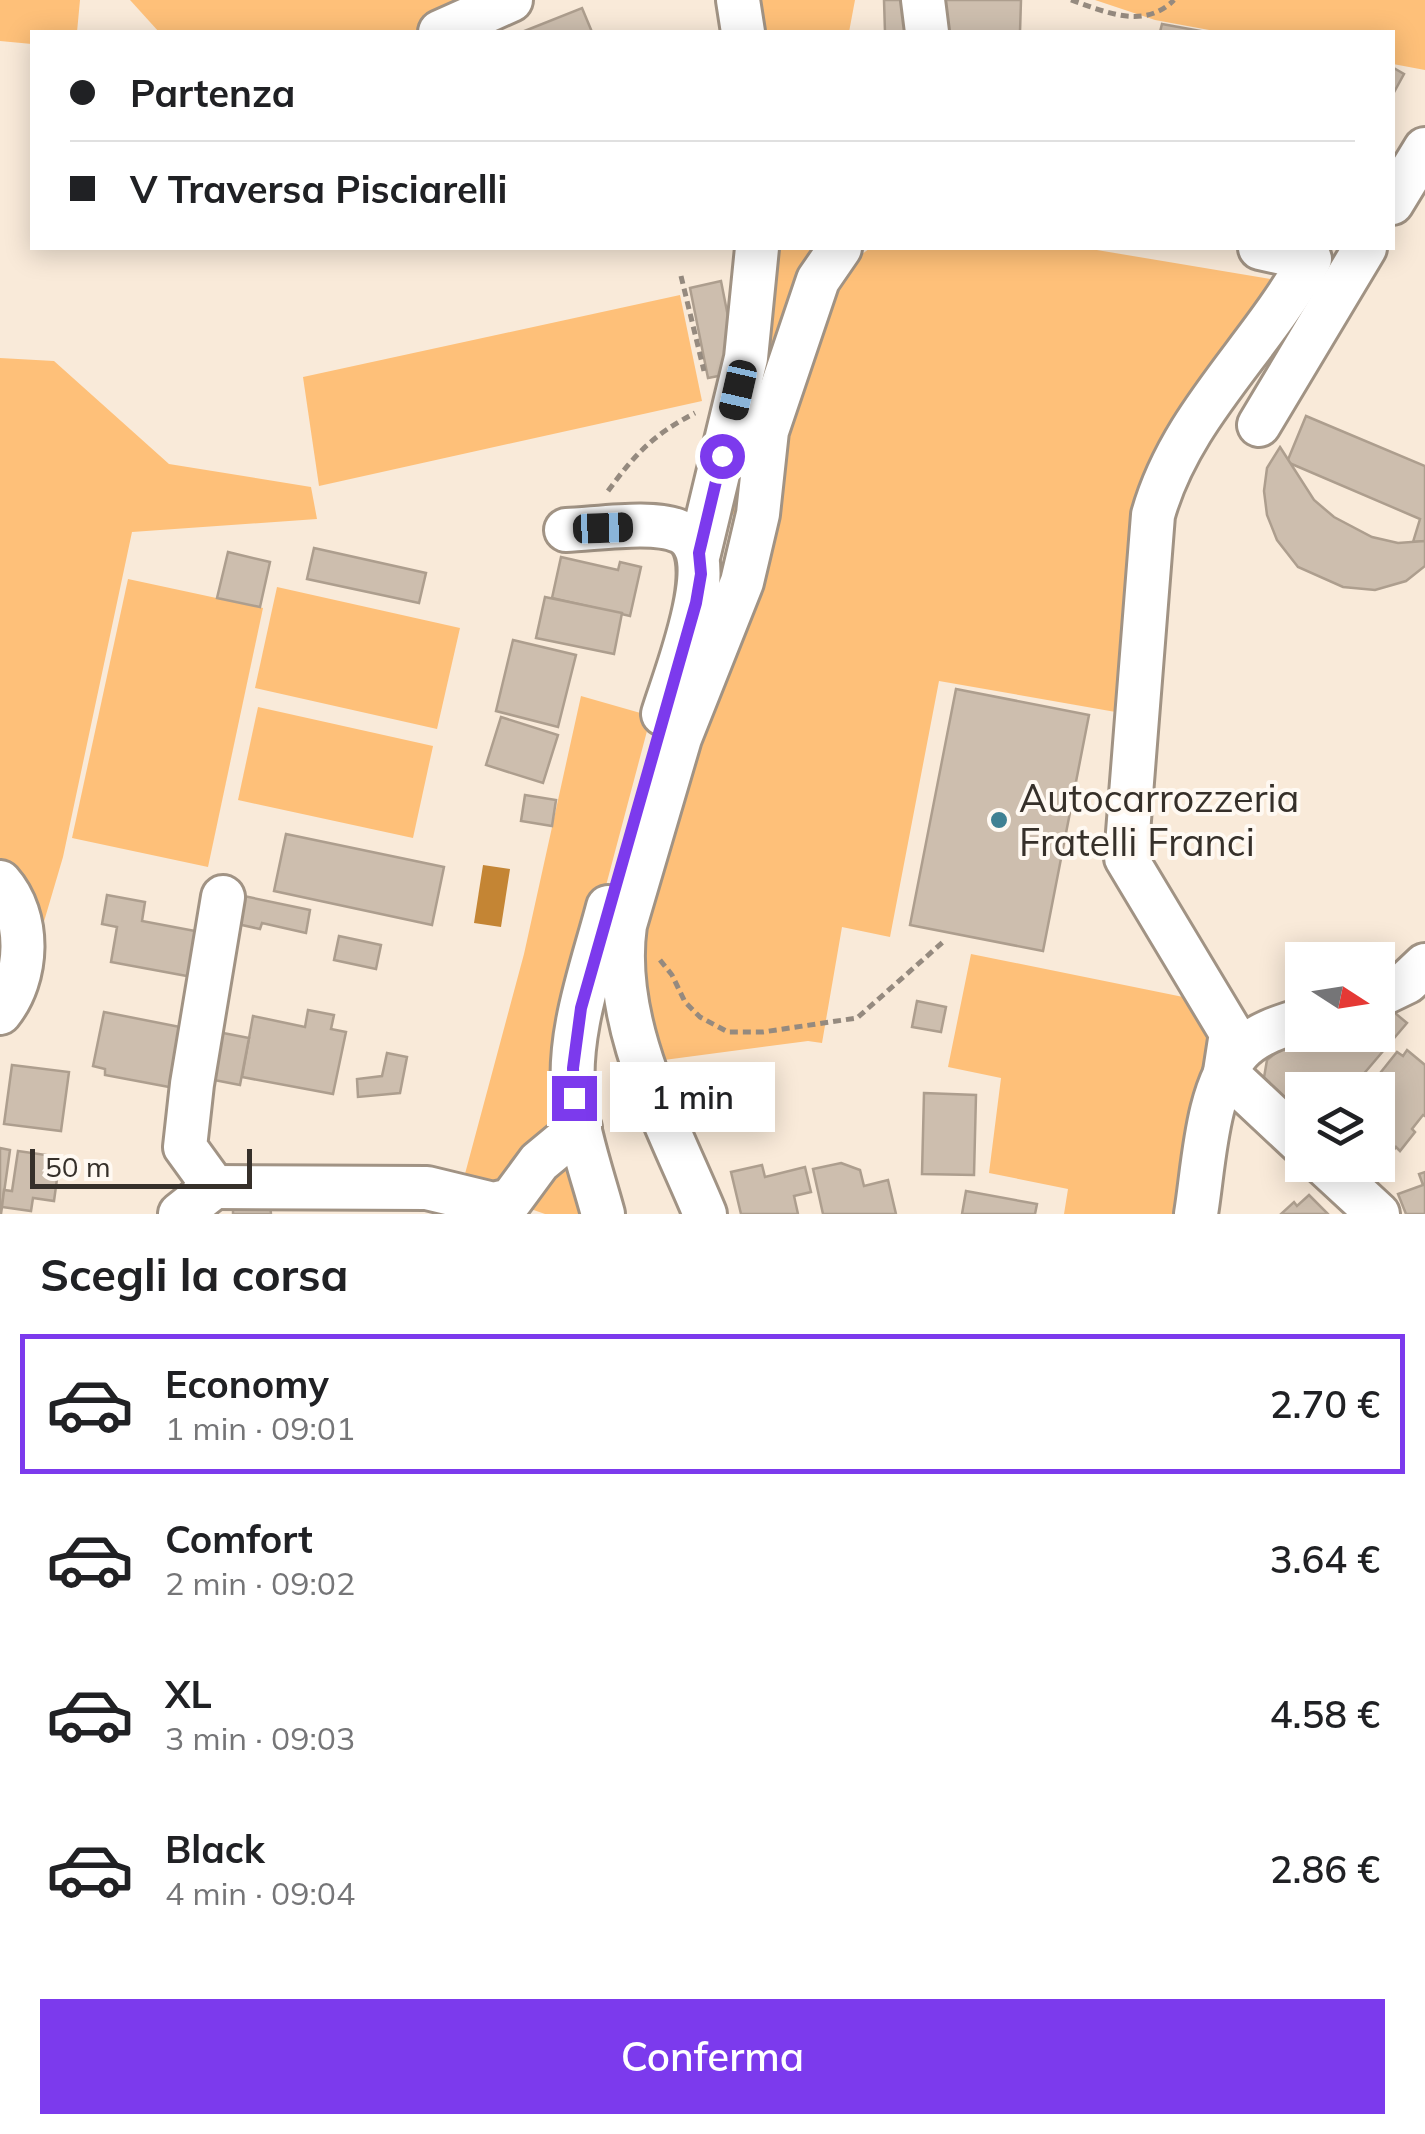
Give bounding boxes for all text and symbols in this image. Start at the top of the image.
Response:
text: Partenza [130,69,295,117]
text: V Traversa Pisciarelli [130,165,507,213]
car [717,357,759,423]
route start [700,434,745,479]
car [572,512,634,544]
place label: Autocarrozzeria Fratelli Franci [1019,774,1299,866]
marker: Autocarrozzeria Fratelli Franci [988,809,1010,831]
north arrow [1285,942,1395,1052]
map controls [1285,942,1395,1182]
callout: 1 min [609,1063,774,1133]
button: layers [1285,1072,1395,1182]
route end [552,1076,597,1121]
text: 1 min [651,1077,734,1117]
scale bar [30,1144,252,1188]
text: 50 m [45,1149,111,1184]
text: Scegli la corsa [40,1246,348,1302]
icon: car [45,1359,135,1449]
text: Economy [165,1360,329,1408]
text: 2.70 € [1270,1380,1380,1428]
text: 1 min · 09:01 [165,1408,355,1448]
icon: car [45,1514,135,1604]
text: Comfort [165,1515,313,1563]
text: 3.64 € [1270,1535,1380,1583]
text: 2 min · 09:02 [165,1563,355,1603]
icon: car [45,1669,135,1759]
text: XL [165,1670,212,1718]
text: 4.58 € [1270,1690,1380,1738]
text: 3 min · 09:03 [165,1718,355,1758]
icon: car [45,1824,135,1914]
text: Black [165,1825,265,1873]
text: 2.86 € [1270,1845,1380,1893]
text: 4 min · 09:04 [165,1873,355,1913]
button: Conferma [40,1999,1385,2114]

